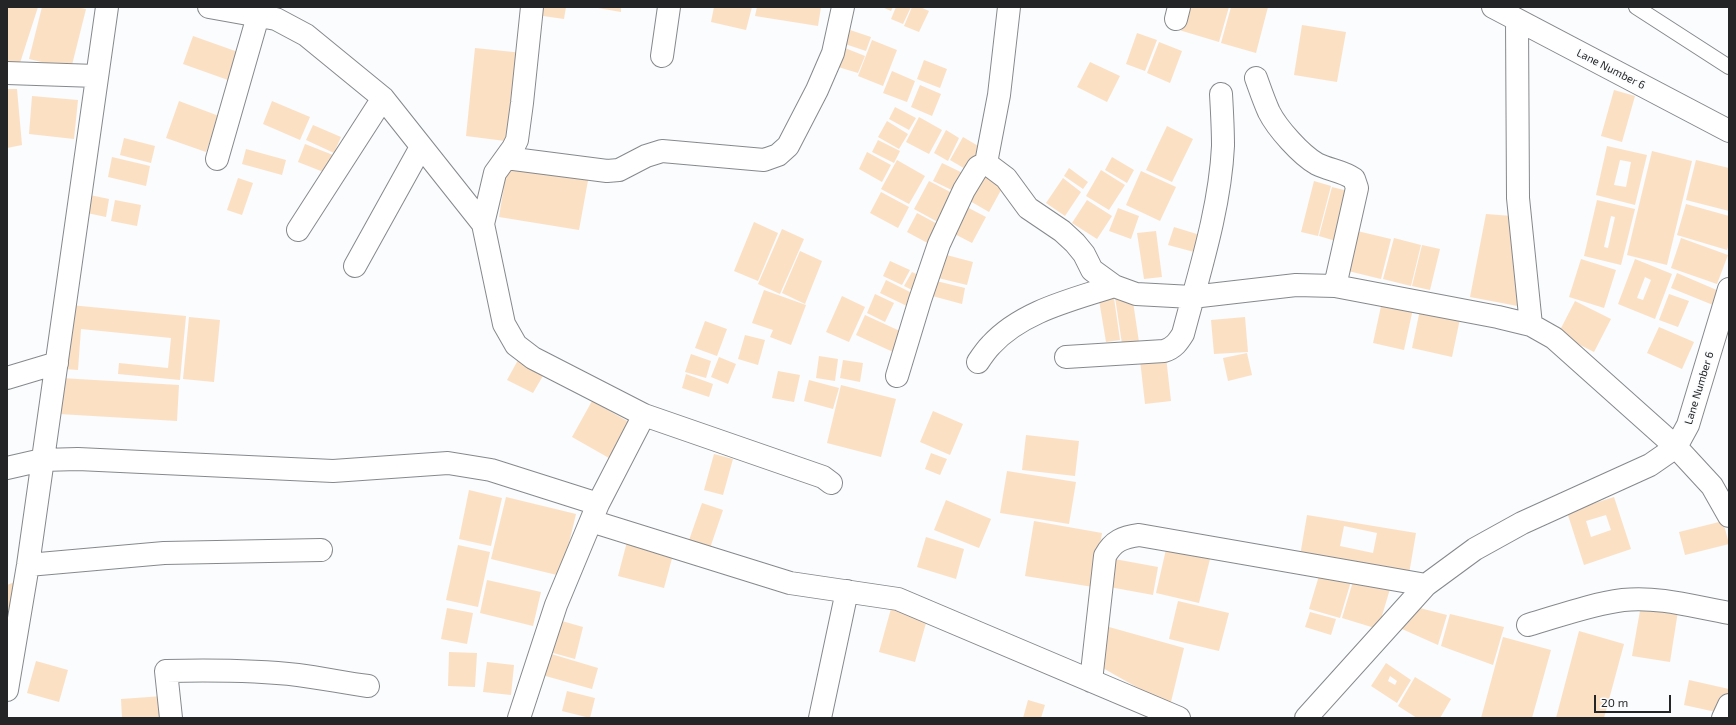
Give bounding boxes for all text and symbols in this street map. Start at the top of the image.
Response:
street label: Lane Number 6 [1574,46,1648,92]
street label: Lane Number 6 [1682,350,1716,426]
scale bar [1596,687,1673,713]
text: 20 m [1601,695,1628,709]

